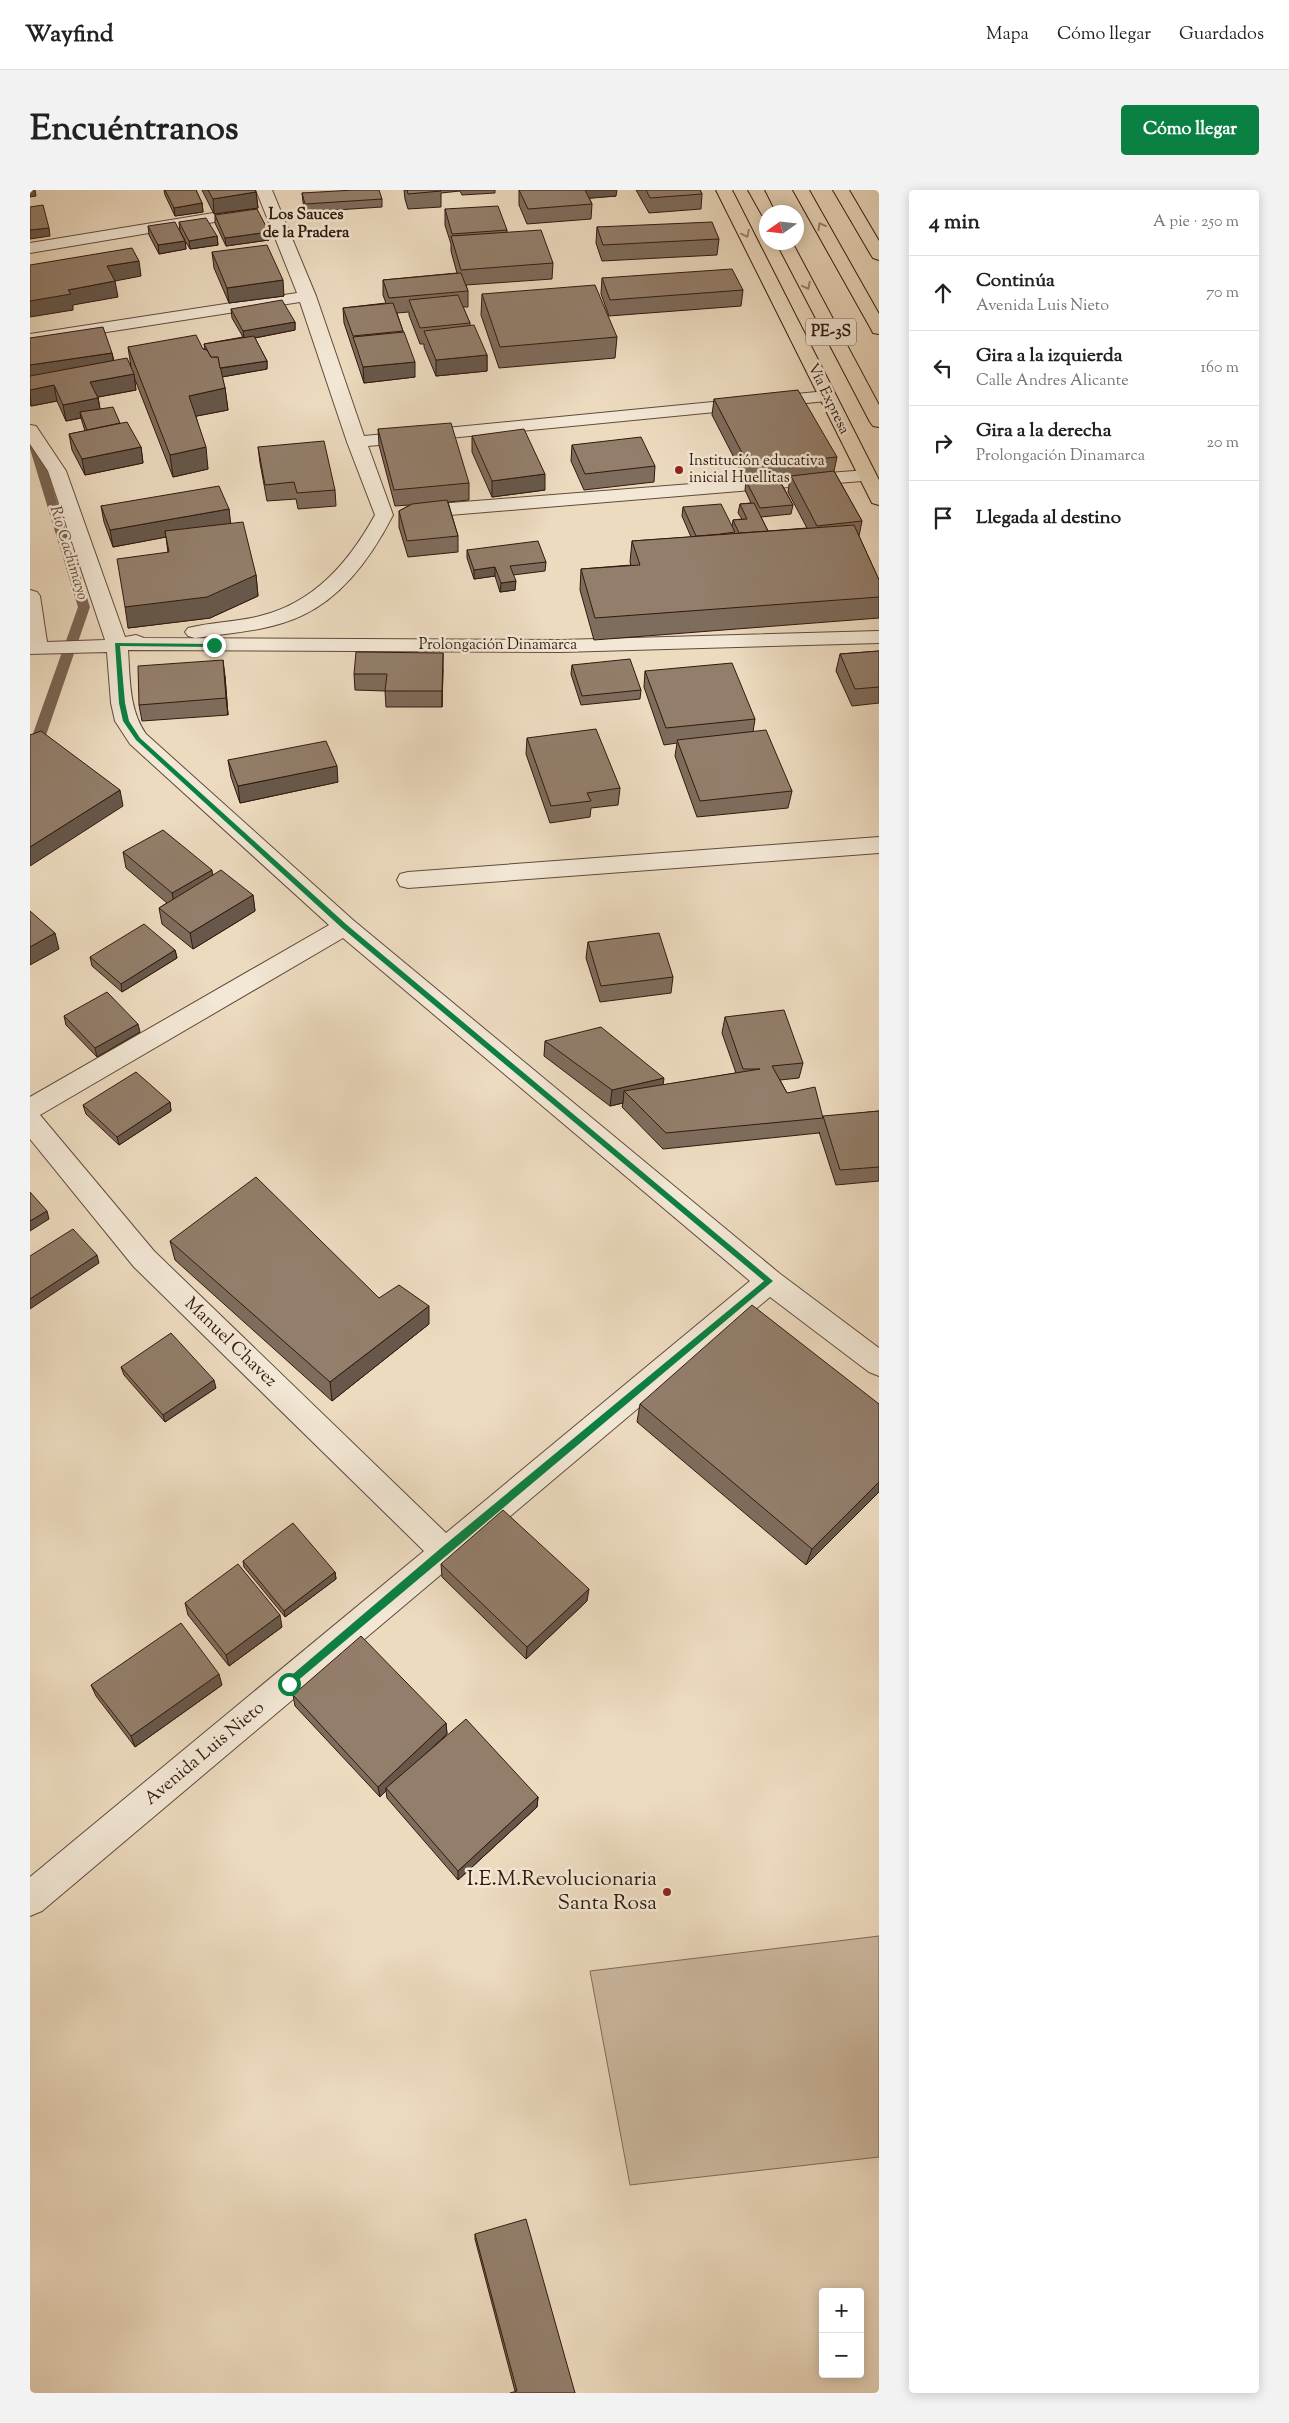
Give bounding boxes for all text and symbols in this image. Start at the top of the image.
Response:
text: Wayfind [25,18,113,52]
text: Mapa [986,22,1029,48]
text: Cómo llegar [1057,22,1151,48]
text: Guardados [1179,22,1264,48]
text: Encuéntranos [30,105,239,156]
button: Cómo llegar [1121,105,1259,155]
district label: Los Sauces de la Pradera [263,204,350,245]
north arrow [759,205,804,250]
text: 4 min [929,208,980,238]
text: A pie · 250 m [1153,211,1239,234]
one-way arrow [817,222,827,231]
one-way arrow [740,228,750,237]
text: Continúa [976,268,1055,295]
icon: ahead [929,279,957,307]
one-way arrow [801,280,811,289]
text: 70 m [1206,282,1239,305]
text: Avenida Luis Nieto [976,295,1109,318]
road number: PE-3S [806,318,856,346]
text: Gira a la izquierda [976,343,1122,370]
icon: left [929,354,957,382]
text: 160 m [1201,357,1239,380]
street label: Vía Expresa [802,360,854,438]
text: Calle Andres Alicante [976,370,1129,393]
text: Gira a la derecha [976,418,1111,445]
icon: right [929,429,957,457]
text: 20 m [1206,432,1239,455]
text: Prolongación Dinamarca [976,445,1145,468]
place label: Institución educativa inicial Huellitas [689,451,825,489]
marker: Institución educativa inicial Huellitas [673,464,685,476]
water label: Río Cachimayo [43,503,93,603]
icon: arrive [929,504,957,532]
text: Llegada al destino [976,505,1121,532]
route end [203,634,226,657]
street label: Prolongación Dinamarca [419,635,577,656]
street label: Manuel Chavez [178,1292,282,1394]
route start [278,1673,301,1696]
street label: Avenida Luis Nieto [139,1696,271,1812]
place label: I.E.M.Revolucionaria Santa Rosa [467,1865,657,1919]
marker: I.E.M.Revolucionaria Santa Rosa [661,1886,673,1898]
map controls [819,2288,864,2378]
button: + [819,2288,864,2333]
button: − [819,2333,864,2378]

